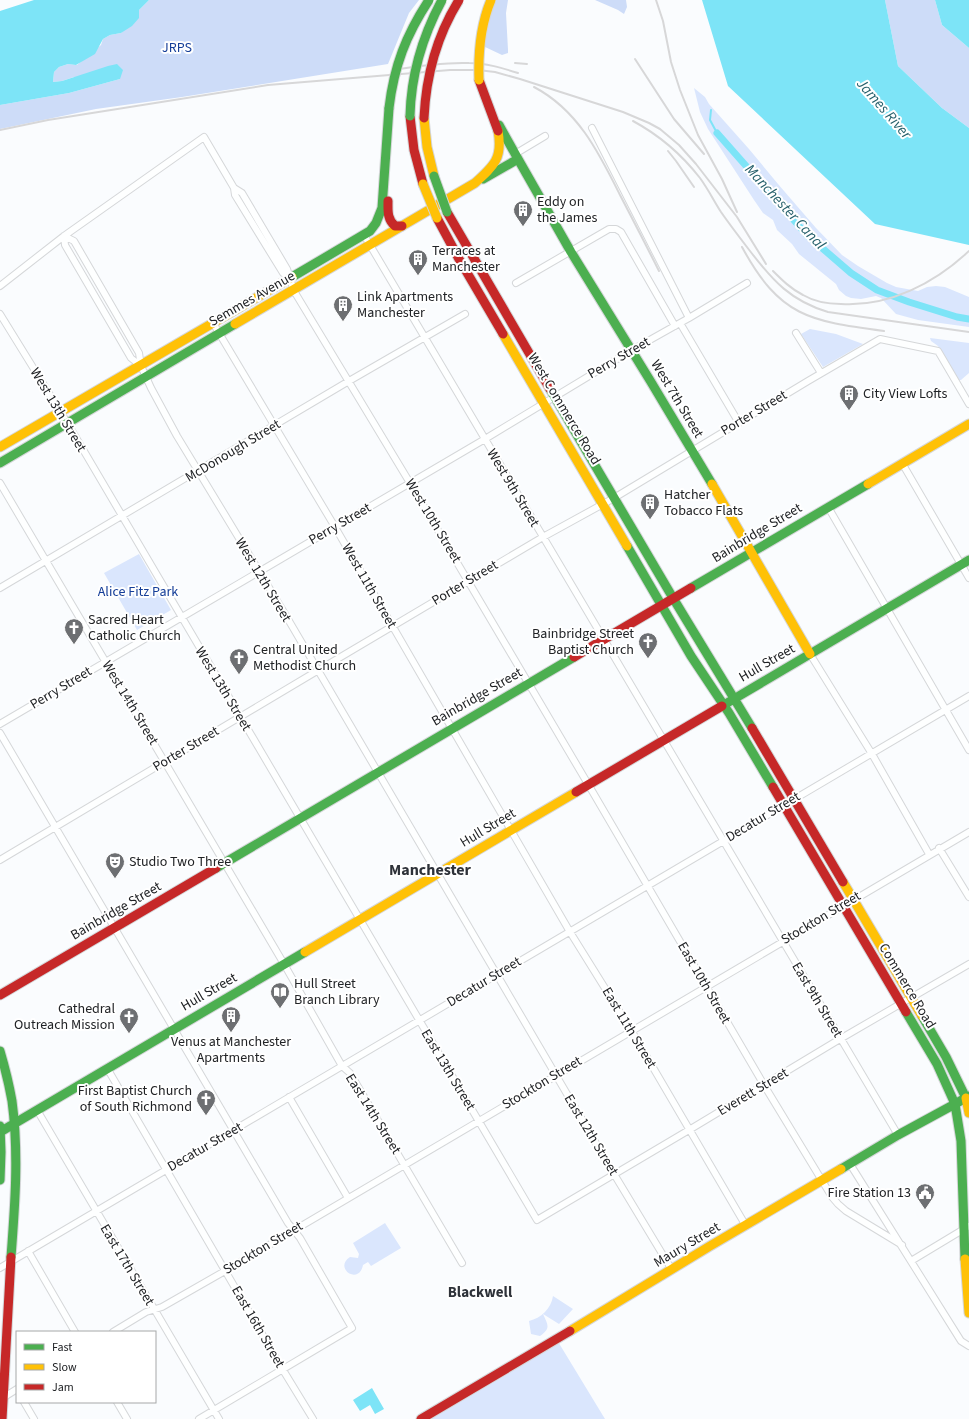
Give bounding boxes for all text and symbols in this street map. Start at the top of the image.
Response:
park label: JRPS [162,38,192,58]
water label: James River [851,73,917,144]
water label: Manchester Canal [740,160,830,255]
place label: Eddy on the James [537,192,597,228]
building icon: Eddy on the James [512,199,534,227]
place label: Terraces at Manchester [432,241,500,277]
building icon: Terraces at Manchester [407,248,429,276]
street label: Semmes Avenue [205,266,299,332]
place label: Link Apartments Manchester [357,287,453,323]
building icon: Link Apartments Manchester [332,294,354,322]
street label: Perry Street [584,332,654,384]
street label: West Commerce Road [523,349,605,469]
street label: West 7th Street [646,356,708,442]
street label: West 13th Street [25,364,91,456]
building icon: City View Lofts [838,383,860,411]
place label: City View Lofts [863,384,947,404]
street label: Porter Street [717,385,791,441]
street label: McDonough Street [181,414,285,487]
street label: West 9th Street [482,445,544,531]
street label: West 10th Street [400,475,466,567]
place label: Hatcher Tobacco Flats [664,485,743,521]
building icon: Hatcher Tobacco Flats [639,492,661,520]
street label: Perry Street [305,498,375,550]
street label: Bainbridge Street [708,498,806,568]
street label: West 12th Street [230,534,296,626]
street label: West 11th Street [337,540,402,632]
street label: Porter Street [428,555,502,611]
park label: Alice Fitz Park [98,582,178,602]
place label: Sacred Heart Catholic Church [88,610,181,646]
church icon: Sacred Heart Catholic Church [63,617,85,645]
place label: Bainbridge Street Baptist Church [532,624,634,660]
church icon: Bainbridge Street Baptist Church [637,631,659,659]
street label: Hull Street [735,639,799,687]
place label: Central United Methodist Church [253,640,356,676]
street label: West 13th Street [190,643,256,735]
church icon: Central United Methodist Church [228,647,250,675]
street label: West 14th Street [97,657,163,749]
street label: Perry Street [26,662,96,714]
street label: Bainbridge Street [428,663,526,731]
street label: Porter Street [149,721,223,777]
street label: Decatur Street [722,787,804,847]
street label: Hull Street [456,803,520,852]
theatre icon: Studio Two Three [104,851,126,879]
place label: Studio Two Three [129,852,231,872]
district label: Manchester [389,859,472,881]
street label: Bainbridge Street [67,877,165,945]
street label: Stockton Street [777,886,865,950]
street label: East 10th Street [672,938,736,1028]
street label: Commerce Road [874,940,940,1032]
street label: Decatur Street [443,952,525,1012]
street label: East 9th Street [787,959,848,1042]
street label: Hull Street [177,968,241,1016]
place label: Hull Street Branch Library [294,974,380,1010]
library icon: Hull Street Branch Library [269,981,291,1009]
street label: East 11th Street [597,984,661,1073]
place label: Cathedral Outreach Mission [14,999,115,1035]
building icon: Venus at Manchester Apartments [220,1005,242,1033]
church icon: Cathedral Outreach Mission [118,1006,140,1034]
street label: East 13th Street [416,1026,480,1115]
place label: Venus at Manchester Apartments [171,1032,291,1068]
street label: Stockton Street [498,1051,586,1115]
street label: Everett Street [714,1063,792,1121]
street label: East 14th Street [340,1070,406,1158]
place label: First Baptist Church of South Richmond [78,1081,192,1117]
church icon: First Baptist Church of South Richmond [195,1088,217,1116]
street label: East 12th Street [559,1091,623,1180]
street label: Decatur Street [164,1117,246,1177]
public building icon: Fire Station 13 [914,1182,936,1210]
place label: Fire Station 13 [828,1183,911,1203]
street label: Stockton Street [219,1216,307,1280]
street label: Maury Street [650,1217,724,1273]
street label: East 17th Street [95,1221,159,1310]
street label: East 16th Street [226,1282,290,1372]
district label: Blackwell [448,1282,513,1303]
legend [16,1331,156,1403]
text: Fast [52,1339,72,1356]
text: Slow [52,1359,77,1376]
text: Jam [52,1379,74,1396]

